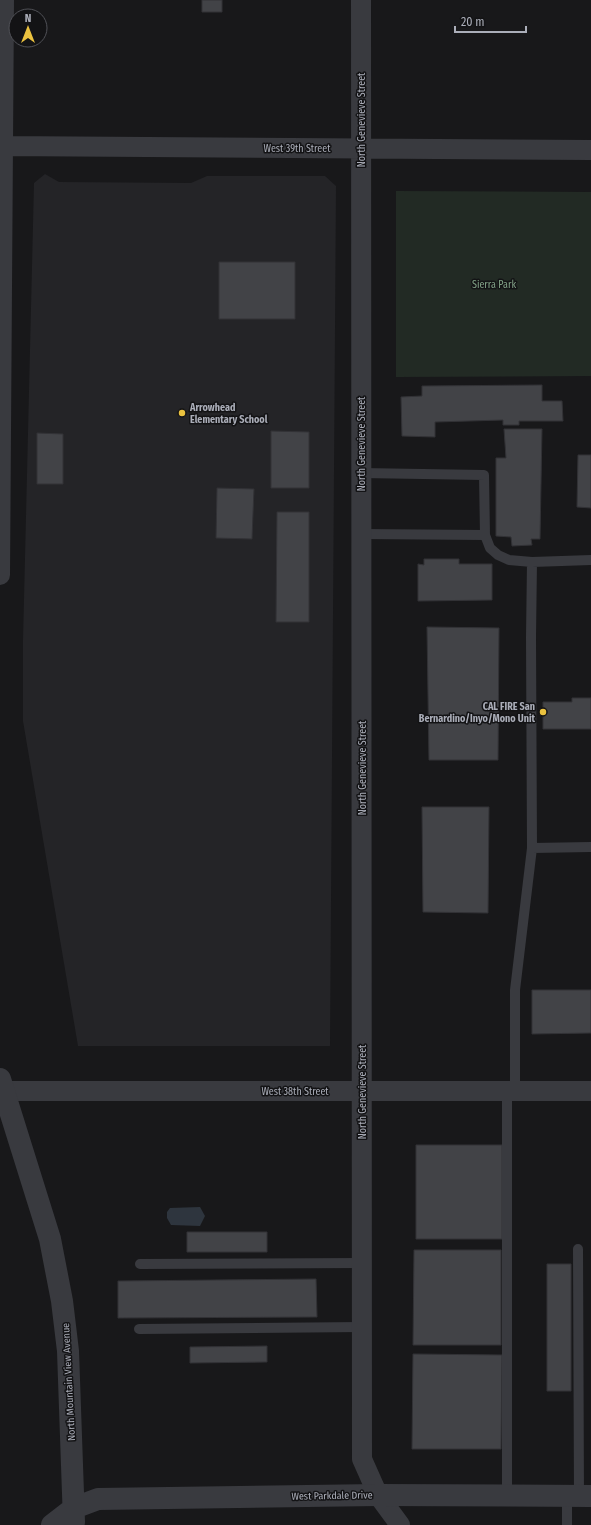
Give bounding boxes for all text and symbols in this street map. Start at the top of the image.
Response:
north arrow [8,8,48,48]
scale bar [455,8,526,34]
text: N [25,12,31,25]
text: 20 m [461,15,485,29]
street label: North Genevieve Street [356,72,368,167]
street label: West 39th Street [264,143,331,155]
park label: Sierra Park [472,279,516,291]
street label: North Genevieve Street [356,396,368,491]
place label: Arrowhead Elementary School [189,402,268,426]
marker: Arrowhead Elementary School [177,408,187,418]
place label: CAL FIRE San Bernardino/Inyo/Mono Unit [419,701,535,725]
marker: CAL FIRE San Bernardino/Inyo/Mono Unit [538,707,548,717]
street label: North Genevieve Street [357,720,369,815]
street label: North Genevieve Street [357,1044,369,1139]
street label: West 38th Street [261,1086,329,1098]
street label: North Mountain View Avenue [60,1322,78,1441]
street label: West Parkdale Drive [291,1489,373,1503]

